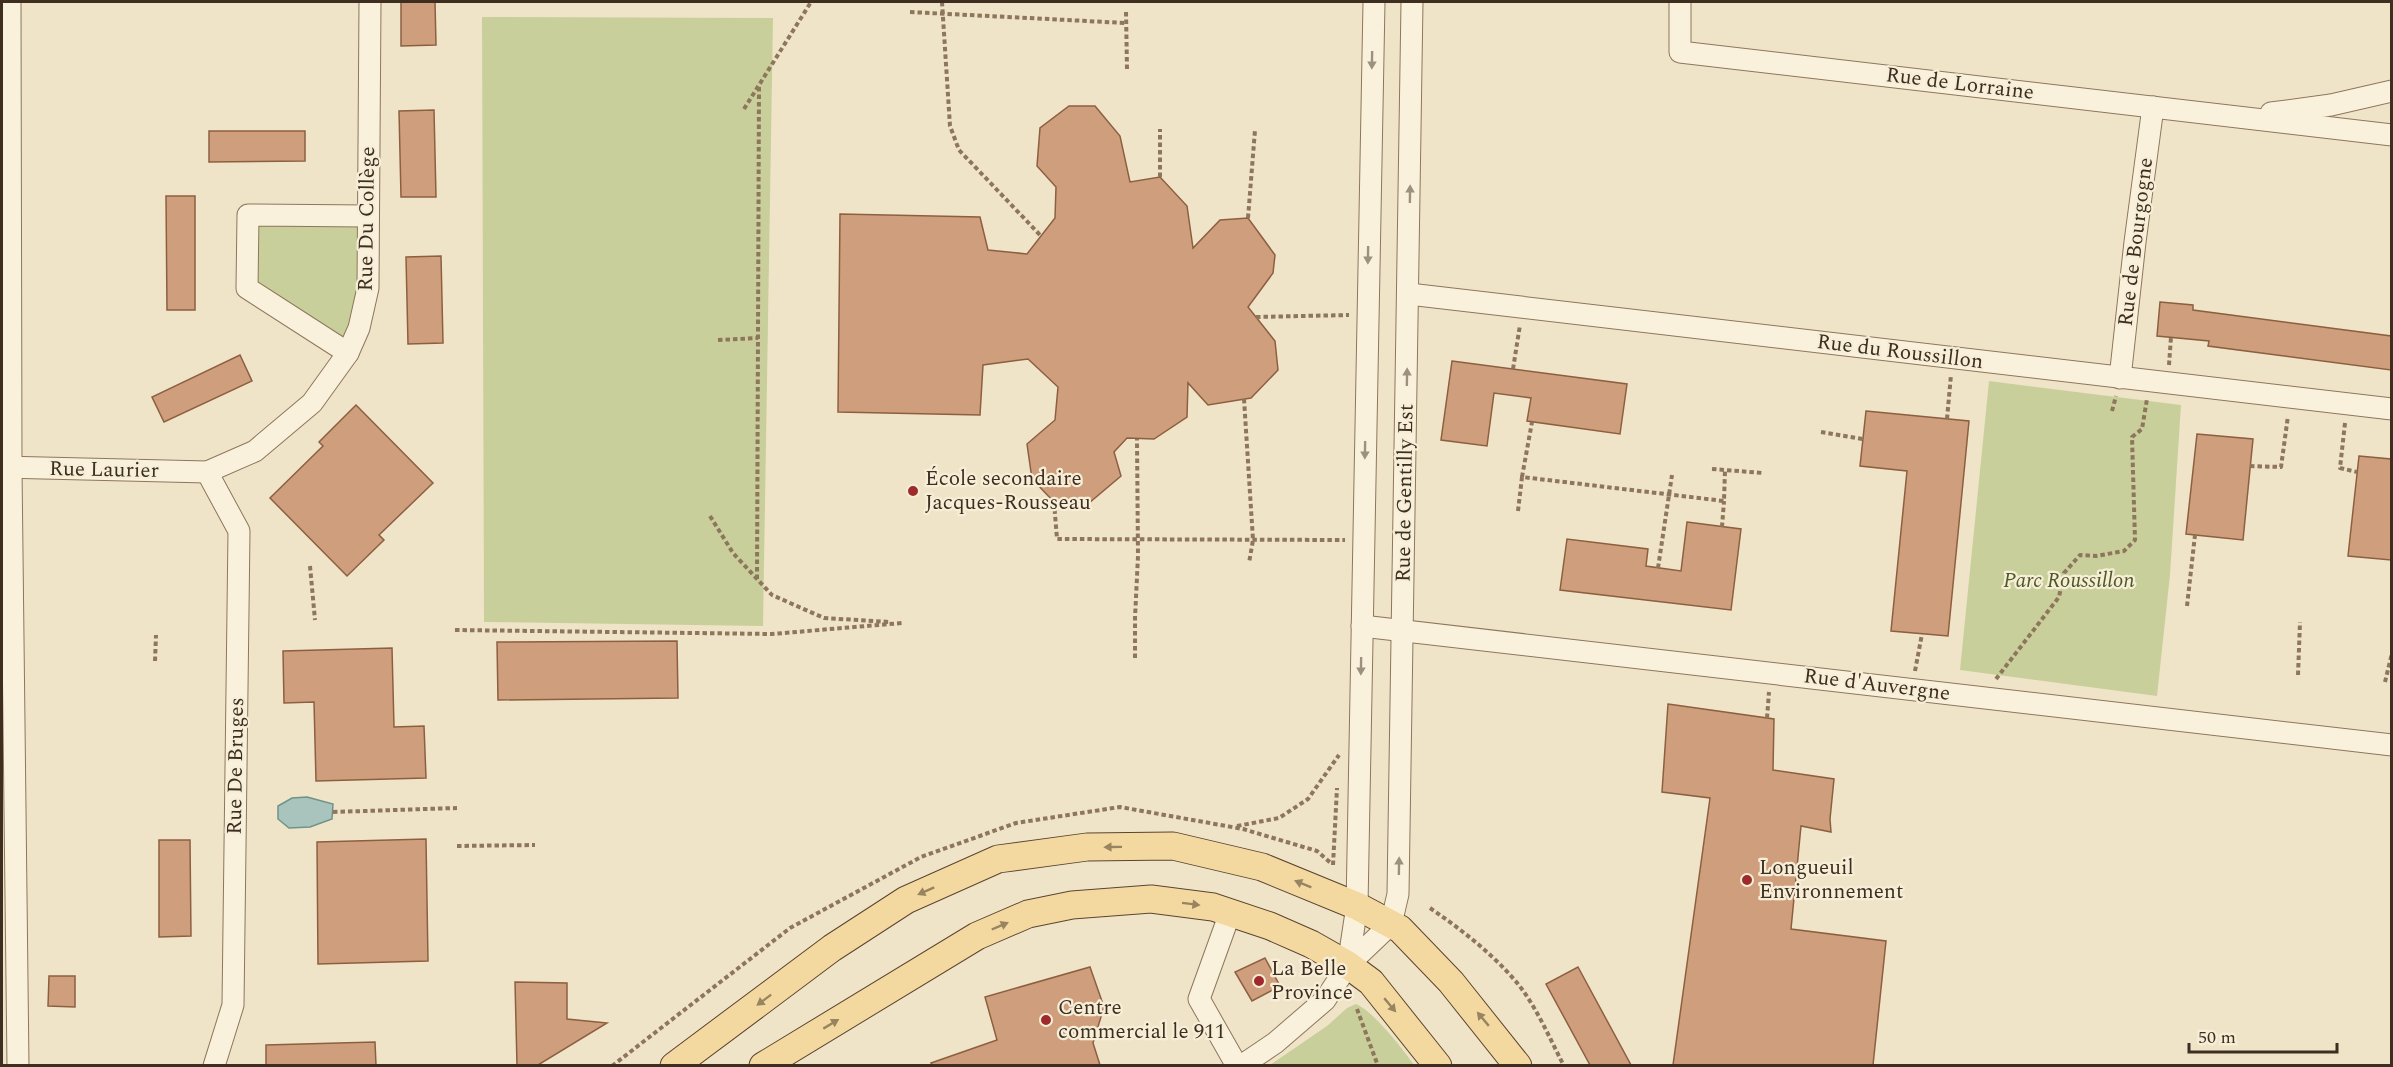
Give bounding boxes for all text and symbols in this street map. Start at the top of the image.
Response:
one-way arrow [1368,50,1377,69]
street label: Rue de Lorraine [1884,59,2036,109]
street label: Rue Du Collège [350,146,384,292]
street label: Rue de Bourgogne [2110,156,2162,328]
one-way arrow [1405,184,1415,203]
one-way arrow [1364,245,1373,264]
street label: Rue du Roussillon [1815,326,1985,378]
one-way arrow [1402,368,1412,387]
street label: Rue de Gentilly Est [1387,404,1423,582]
one-way arrow [1360,440,1370,459]
street label: Rue Laurier [49,453,159,487]
place label: École secondaire Jacques-Rousseau [925,463,1091,519]
marker: École secondaire Jacques-Rousseau [906,484,920,498]
park label: Parc Roussillon [2003,565,2135,597]
one-way arrow [1357,656,1366,675]
street label: Rue d'Auvergne [1802,660,1952,710]
street label: Rue De Bruges [219,697,253,835]
one-way arrow [1104,842,1123,852]
place label: Longueuil Environnement [1759,852,1904,908]
one-way arrow [1394,857,1404,876]
marker: Longueuil Environnement [1740,873,1754,887]
one-way arrow [1293,879,1311,889]
one-way arrow [917,887,935,897]
one-way arrow [1181,899,1200,908]
one-way arrow [991,921,1009,931]
place label: La Belle Province [1271,953,1353,1009]
marker: La Belle Province [1252,974,1266,988]
place label: Centre commercial le 911 [1058,992,1225,1048]
one-way arrow [757,993,772,1005]
one-way arrow [1384,997,1397,1013]
one-way arrow [1476,1011,1489,1027]
marker: Centre commercial le 911 [1039,1013,1053,1027]
scale bar [2189,1016,2338,1054]
one-way arrow [823,1019,839,1030]
text: 50 m [2198,1024,2236,1051]

